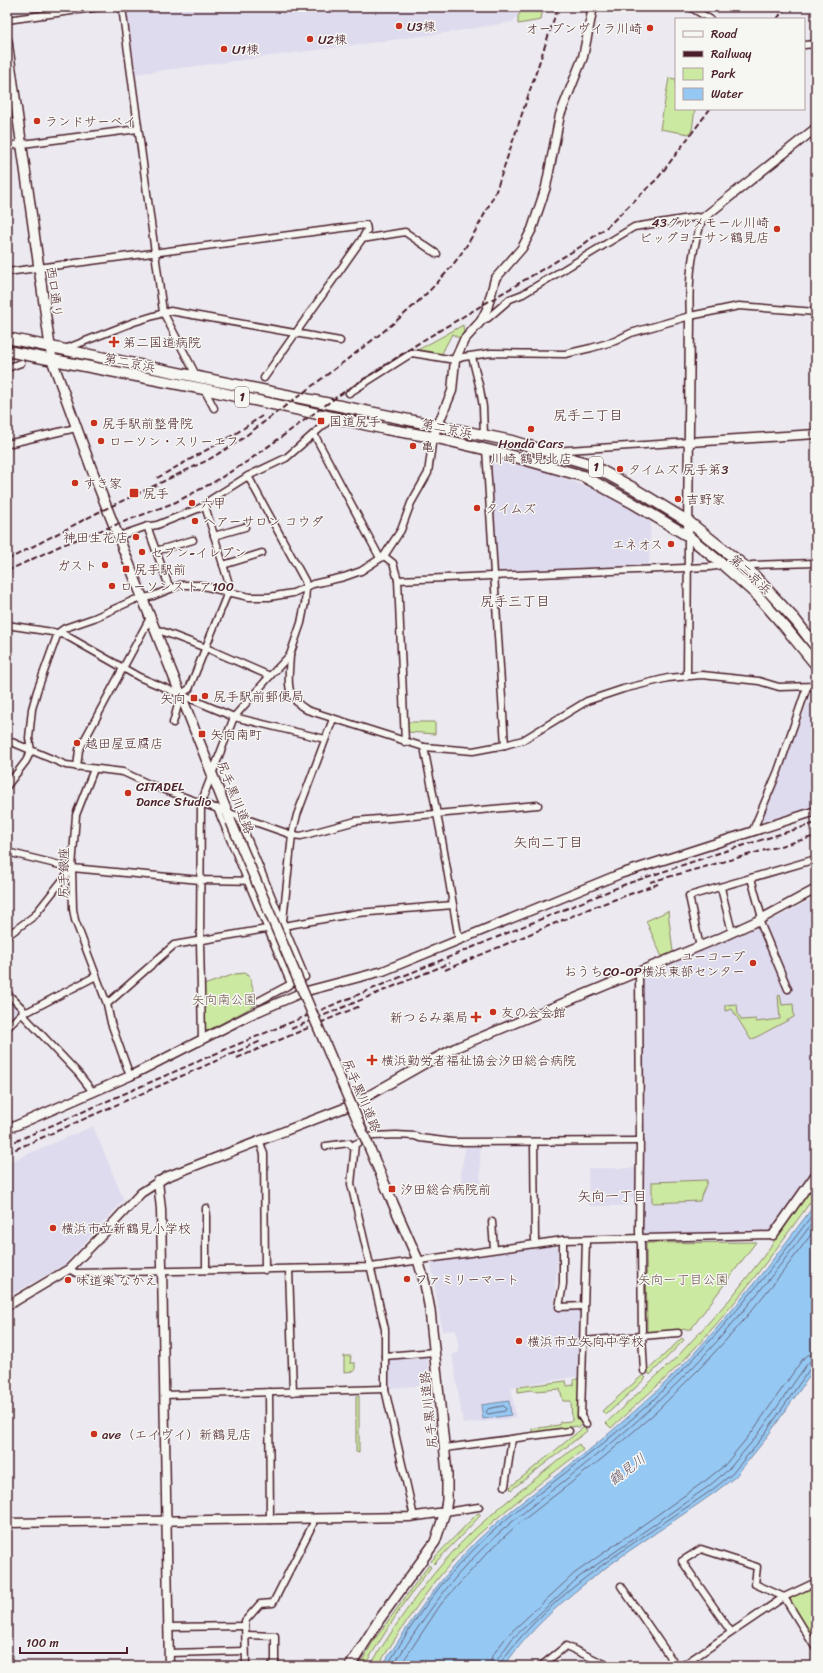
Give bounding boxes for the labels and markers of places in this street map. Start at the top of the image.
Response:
place label: U3棟 [407,15,436,38]
place label: オープンヴイラ川崎 [526,17,642,40]
marker: U3棟 [394,21,404,31]
marker: オープンヴイラ川崎 [645,23,655,33]
place label: U2棟 [318,28,347,51]
marker: U2棟 [305,34,315,44]
place label: U1棟 [232,38,259,61]
marker: U1棟 [219,44,229,54]
place label: ランドサーベイ [45,110,136,133]
marker: ランドサーベイ [32,116,42,126]
place label: 43グルメモール川崎 ビッグヨーサン鶴見店 [639,211,769,249]
marker: 43グルメモール川崎 ビッグヨーサン鶴見店 [772,224,782,234]
place label: 第二国道病院 [123,331,201,354]
marker: 第二国道病院 [108,336,120,348]
place label: 国道尻手 [329,410,381,433]
place label: 尻手駅前整骨院 [102,412,193,435]
marker: 国道尻手 [316,416,326,426]
marker: 尻手駅前整骨院 [89,418,99,428]
marker: Honda Cars 川崎 鶴見北店 [526,424,536,434]
place label: ローソン・スリーエフ [109,430,239,453]
place label: Honda Cars 川崎 鶴見北店 [490,432,572,470]
place label: 亀 [421,435,434,458]
marker: ローソン・スリーエフ [96,436,106,446]
marker: 亀 [408,441,418,451]
place label: タイムズ 尻手第3 [628,458,728,481]
marker: タイムズ 尻手第3 [615,464,625,474]
place label: すき家 [83,472,122,495]
marker: すき家 [70,478,80,488]
place label: 尻手 [143,482,169,505]
marker: 尻手 [128,487,140,499]
place label: 吉野家 [686,488,725,511]
place label: 六甲 [200,492,226,515]
marker: 吉野家 [673,494,683,504]
place label: タイムズ [485,497,536,520]
marker: 六甲 [187,498,197,508]
marker: タイムズ [472,503,482,513]
place label: ヘアーサロン コウダ [203,510,323,533]
marker: ヘアーサロン コウダ [190,516,200,526]
place label: 神田生花店 [63,526,128,549]
marker: 神田生花店 [131,532,141,542]
place label: エネオス [612,533,663,556]
marker: エネオス [666,539,676,549]
place label: セブン-イレブン [150,541,247,564]
marker: セブン-イレブン [137,547,147,557]
place label: ガスト [57,554,97,577]
place label: 尻手駅前 [134,558,186,581]
marker: ガスト [100,560,110,570]
marker: 尻手駅前 [121,564,131,574]
place label: ローソンストア100 [120,575,234,598]
marker: ローソンストア100 [107,581,117,591]
place label: 尻手駅前郵便局 [213,685,304,708]
place label: 矢向 [160,687,186,710]
marker: 尻手駅前郵便局 [200,691,210,701]
marker: 矢向 [189,693,199,703]
place label: 矢向南町 [210,723,262,746]
marker: 矢向南町 [197,729,207,739]
place label: 越田屋豆腐店 [85,732,163,755]
marker: 越田屋豆腐店 [72,738,82,748]
place label: CITADEL Dance Studio [136,775,212,813]
marker: CITADEL Dance Studio [123,788,133,798]
place label: ユーコープ おうちCO-OP横浜東部センター [564,945,745,983]
marker: ユーコープ おうちCO-OP横浜東部センター [748,958,758,968]
place label: 友の会会館 [501,1001,566,1024]
place label: 新つるみ薬局 [390,1006,468,1029]
marker: 友の会会館 [488,1007,498,1017]
marker: 新つるみ薬局 [471,1012,481,1022]
place label: 横浜勤労者福祉協会汐田総合病院 [381,1049,576,1072]
marker: 横浜勤労者福祉協会汐田総合病院 [366,1054,378,1066]
place label: 汐田総合病院前 [400,1178,491,1201]
marker: 汐田総合病院前 [387,1184,397,1194]
place label: 横浜市立新鶴見小学校 [61,1217,191,1240]
marker: 横浜市立新鶴見小学校 [48,1223,58,1233]
place label: ファミリーマート [415,1268,519,1291]
place label: 味道楽 なかえ [76,1269,157,1292]
marker: ファミリーマート [402,1274,412,1284]
marker: 味道楽 なかえ [63,1275,73,1285]
place label: 横浜市立矢向中学校 [527,1330,644,1353]
marker: 横浜市立矢向中学校 [514,1336,524,1346]
place label: ave（エイヴイ）新鶴見店 [102,1423,251,1446]
marker: ave（エイヴイ）新鶴見店 [89,1429,99,1439]

